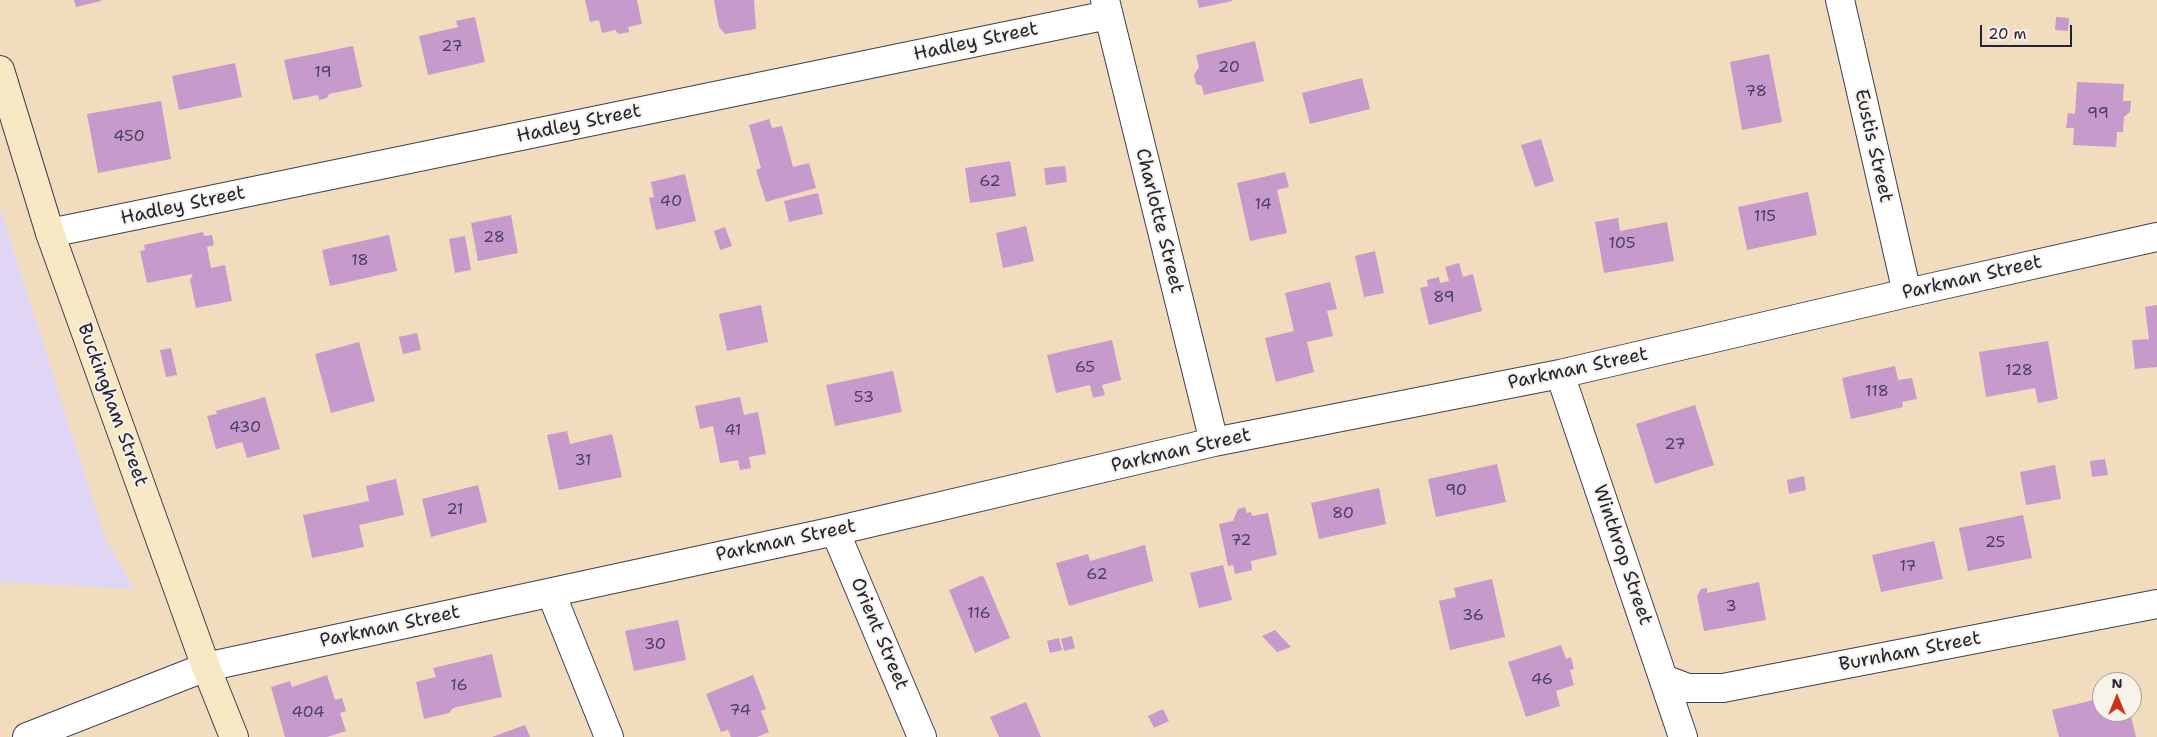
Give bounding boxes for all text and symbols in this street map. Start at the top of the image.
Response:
scale bar [1982,15,2074,47]
street label: Hadley Street [912,18,1040,66]
text: 20 m [1988,24,2027,44]
house number: 27 [441,37,463,57]
house number: 20 [1218,58,1240,78]
house number: 19 [314,63,332,83]
house number: 78 [1745,82,1767,102]
street label: Eustis Street [1849,87,1897,205]
street label: Hadley Street [515,100,643,148]
house number: 99 [2087,104,2109,124]
house number: 450 [113,127,145,147]
street label: Charlotte Street [1130,146,1188,296]
house number: 62 [979,172,1001,192]
street label: Hadley Street [119,182,247,230]
house number: 40 [660,192,682,212]
house number: 14 [1254,195,1272,215]
house number: 115 [1754,207,1776,227]
house number: 28 [483,228,505,248]
house number: 105 [1608,234,1636,254]
house number: 18 [351,251,369,271]
street label: Parkman Street [1900,251,2044,305]
house number: 89 [1433,288,1455,308]
street label: Buckingham Street [72,320,152,490]
street label: Parkman Street [1506,343,1650,395]
house number: 65 [1075,358,1095,378]
house number: 128 [2005,361,2033,381]
house number: 118 [1865,382,1889,402]
house number: 53 [854,388,874,408]
house number: 430 [229,418,261,438]
house number: 41 [724,421,742,441]
street label: Parkman Street [1109,424,1253,478]
house number: 27 [1664,435,1686,455]
house number: 31 [574,451,592,471]
house number: 90 [1445,481,1467,501]
street label: Winthrop Street [1587,482,1657,628]
house number: 21 [446,500,464,520]
house number: 80 [1332,504,1354,524]
street label: Parkman Street [714,515,858,567]
house number: 72 [1230,531,1252,551]
house number: 25 [1985,533,2005,553]
house number: 17 [1899,557,1917,577]
house number: 62 [1086,565,1108,585]
street label: Orient Street [845,574,913,694]
house number: 3 [1725,597,1737,617]
street label: Parkman Street [318,601,462,653]
house number: 116 [967,604,991,624]
house number: 36 [1462,606,1484,626]
street label: Burnham Street [1837,627,1983,677]
house number: 30 [644,635,666,655]
house number: 46 [1531,670,1553,690]
north arrow [2092,672,2142,722]
text: N [2111,674,2123,692]
house number: 16 [450,676,468,696]
house number: 74 [729,701,751,721]
house number: 404 [292,703,324,723]

